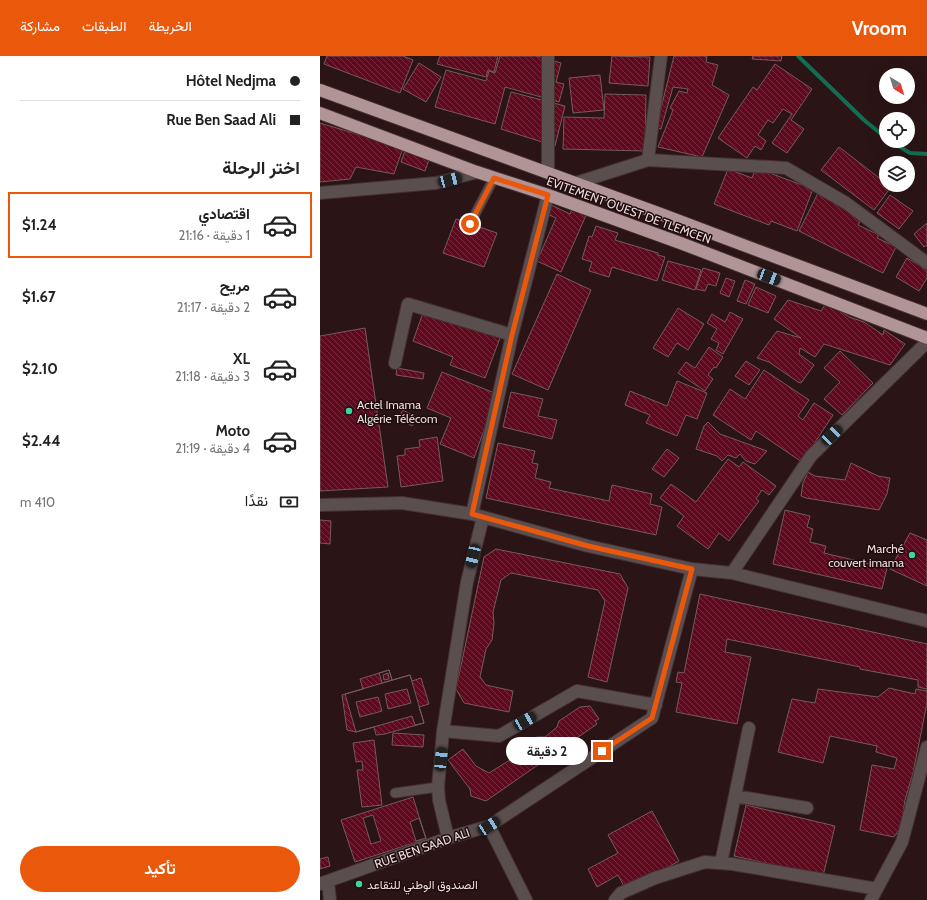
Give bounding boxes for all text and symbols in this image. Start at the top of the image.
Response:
text: مشاركة [20,17,60,35]
text: الطبقات [82,17,126,35]
text: الخريطة [148,17,192,35]
text: Vroom [852,17,907,40]
north arrow [879,68,915,104]
map controls [879,68,915,192]
text: Hôtel Nedjma [186,72,276,90]
text: Rue Ben Saad Ali [166,111,276,129]
button: locate [879,112,915,148]
button: layers [879,156,915,192]
text: اختر الرحلة [222,157,300,179]
car [437,171,463,189]
street label: EVITEMENT OUEST DE TLEMCEN [545,173,713,247]
text: اقتصادي [198,205,250,223]
icon: car [262,207,298,243]
route start [461,215,479,233]
text: $1.24 [22,216,57,234]
text: 1 دقيقة · 21:16 [178,227,250,243]
car [756,267,782,287]
text: مريح [220,277,250,295]
icon: car [262,279,298,315]
text: $1.67 [22,288,56,306]
text: 2 دقيقة · 21:17 [177,299,250,315]
text: XL [233,350,250,368]
icon: car [262,351,298,387]
text: $2.10 [22,360,58,378]
text: 3 دقيقة · 21:18 [175,368,250,384]
place label: Actel Imama Algérie Télécom [357,397,437,426]
marker: Actel Imama Algérie Télécom [344,406,354,416]
text: Moto [216,422,250,440]
car [819,422,845,448]
icon: car [262,423,298,459]
text: $2.44 [22,432,61,450]
text: 4 دقيقة · 21:19 [175,440,250,456]
icon: cash [278,491,300,513]
text: نقدًا [245,492,268,510]
text: 410 m [20,494,55,510]
place label: Marché couvert imama [828,541,904,570]
car [464,543,482,569]
marker: Marché couvert imama [907,550,917,560]
car [512,710,538,732]
callout: 2 دقيقة [506,737,588,765]
route end [593,742,611,760]
text: 2 دقيقة [527,743,567,759]
car [434,746,448,772]
car [476,814,502,838]
street label: RUE BEN SAAD ALI [372,825,472,871]
button: تأكيد [20,846,300,892]
place label: الصندوق الوطني للتقاعد [367,877,478,895]
marker: الصندوق الوطني للتقاعد [354,879,364,889]

